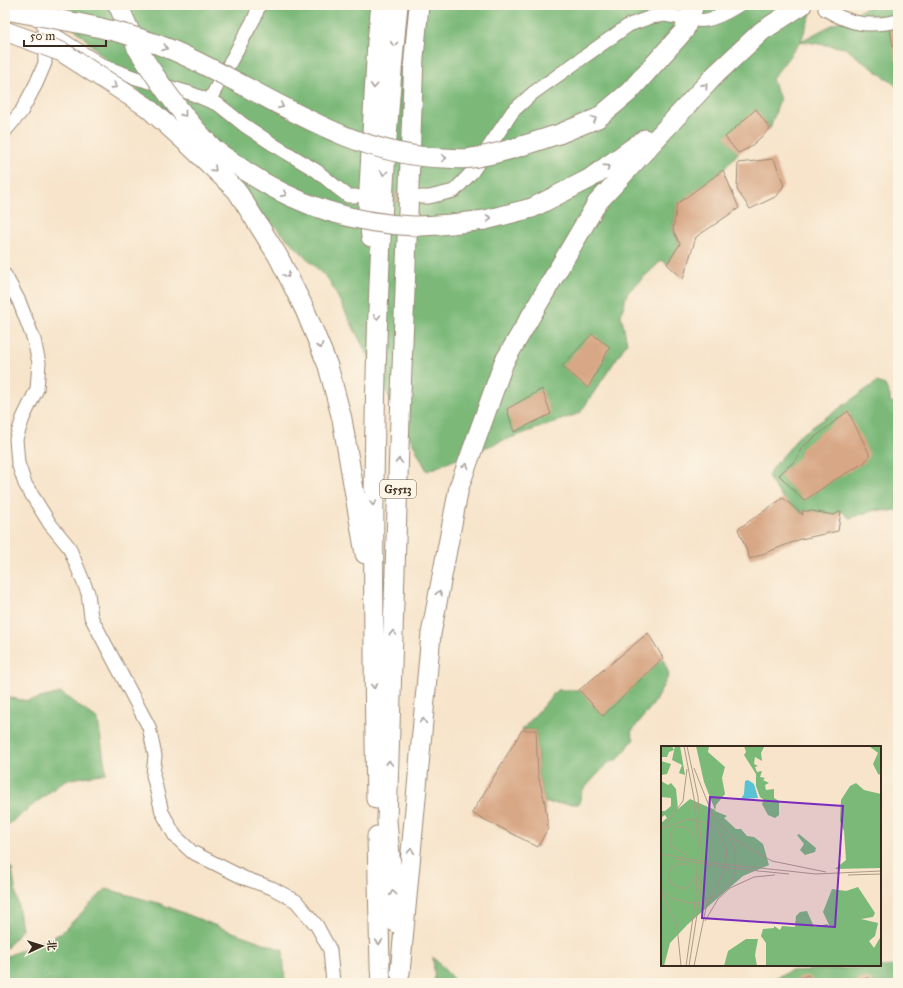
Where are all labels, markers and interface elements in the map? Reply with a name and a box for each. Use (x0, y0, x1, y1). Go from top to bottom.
scale bar (24, 22, 106, 48)
text: 50 m (30, 29, 55, 43)
one-way arrow (390, 41, 399, 47)
one-way arrow (162, 43, 169, 51)
one-way arrow (110, 81, 117, 89)
one-way arrow (370, 83, 379, 89)
one-way arrow (700, 83, 708, 91)
one-way arrow (277, 101, 285, 109)
one-way arrow (179, 109, 186, 116)
one-way arrow (590, 116, 598, 123)
one-way arrow (441, 154, 447, 162)
one-way arrow (209, 164, 217, 172)
one-way arrow (603, 164, 610, 171)
one-way arrow (379, 170, 388, 176)
one-way arrow (280, 189, 287, 197)
one-way arrow (486, 215, 492, 223)
one-way arrow (282, 271, 290, 278)
one-way arrow (373, 314, 381, 320)
one-way arrow (315, 342, 323, 350)
one-way arrow (394, 458, 403, 464)
one-way arrow (462, 462, 470, 469)
road number: G5513 (380, 480, 416, 498)
one-way arrow (369, 500, 377, 506)
one-way arrow (434, 589, 443, 596)
one-way arrow (389, 630, 397, 636)
one-way arrow (370, 683, 378, 689)
one-way arrow (419, 718, 428, 725)
inset map (661, 746, 881, 966)
one-way arrow (385, 760, 393, 766)
one-way arrow (407, 848, 416, 854)
one-way arrow (389, 890, 398, 896)
north arrow (22, 926, 62, 966)
text: 北 (45, 939, 58, 951)
one-way arrow (375, 939, 383, 945)

